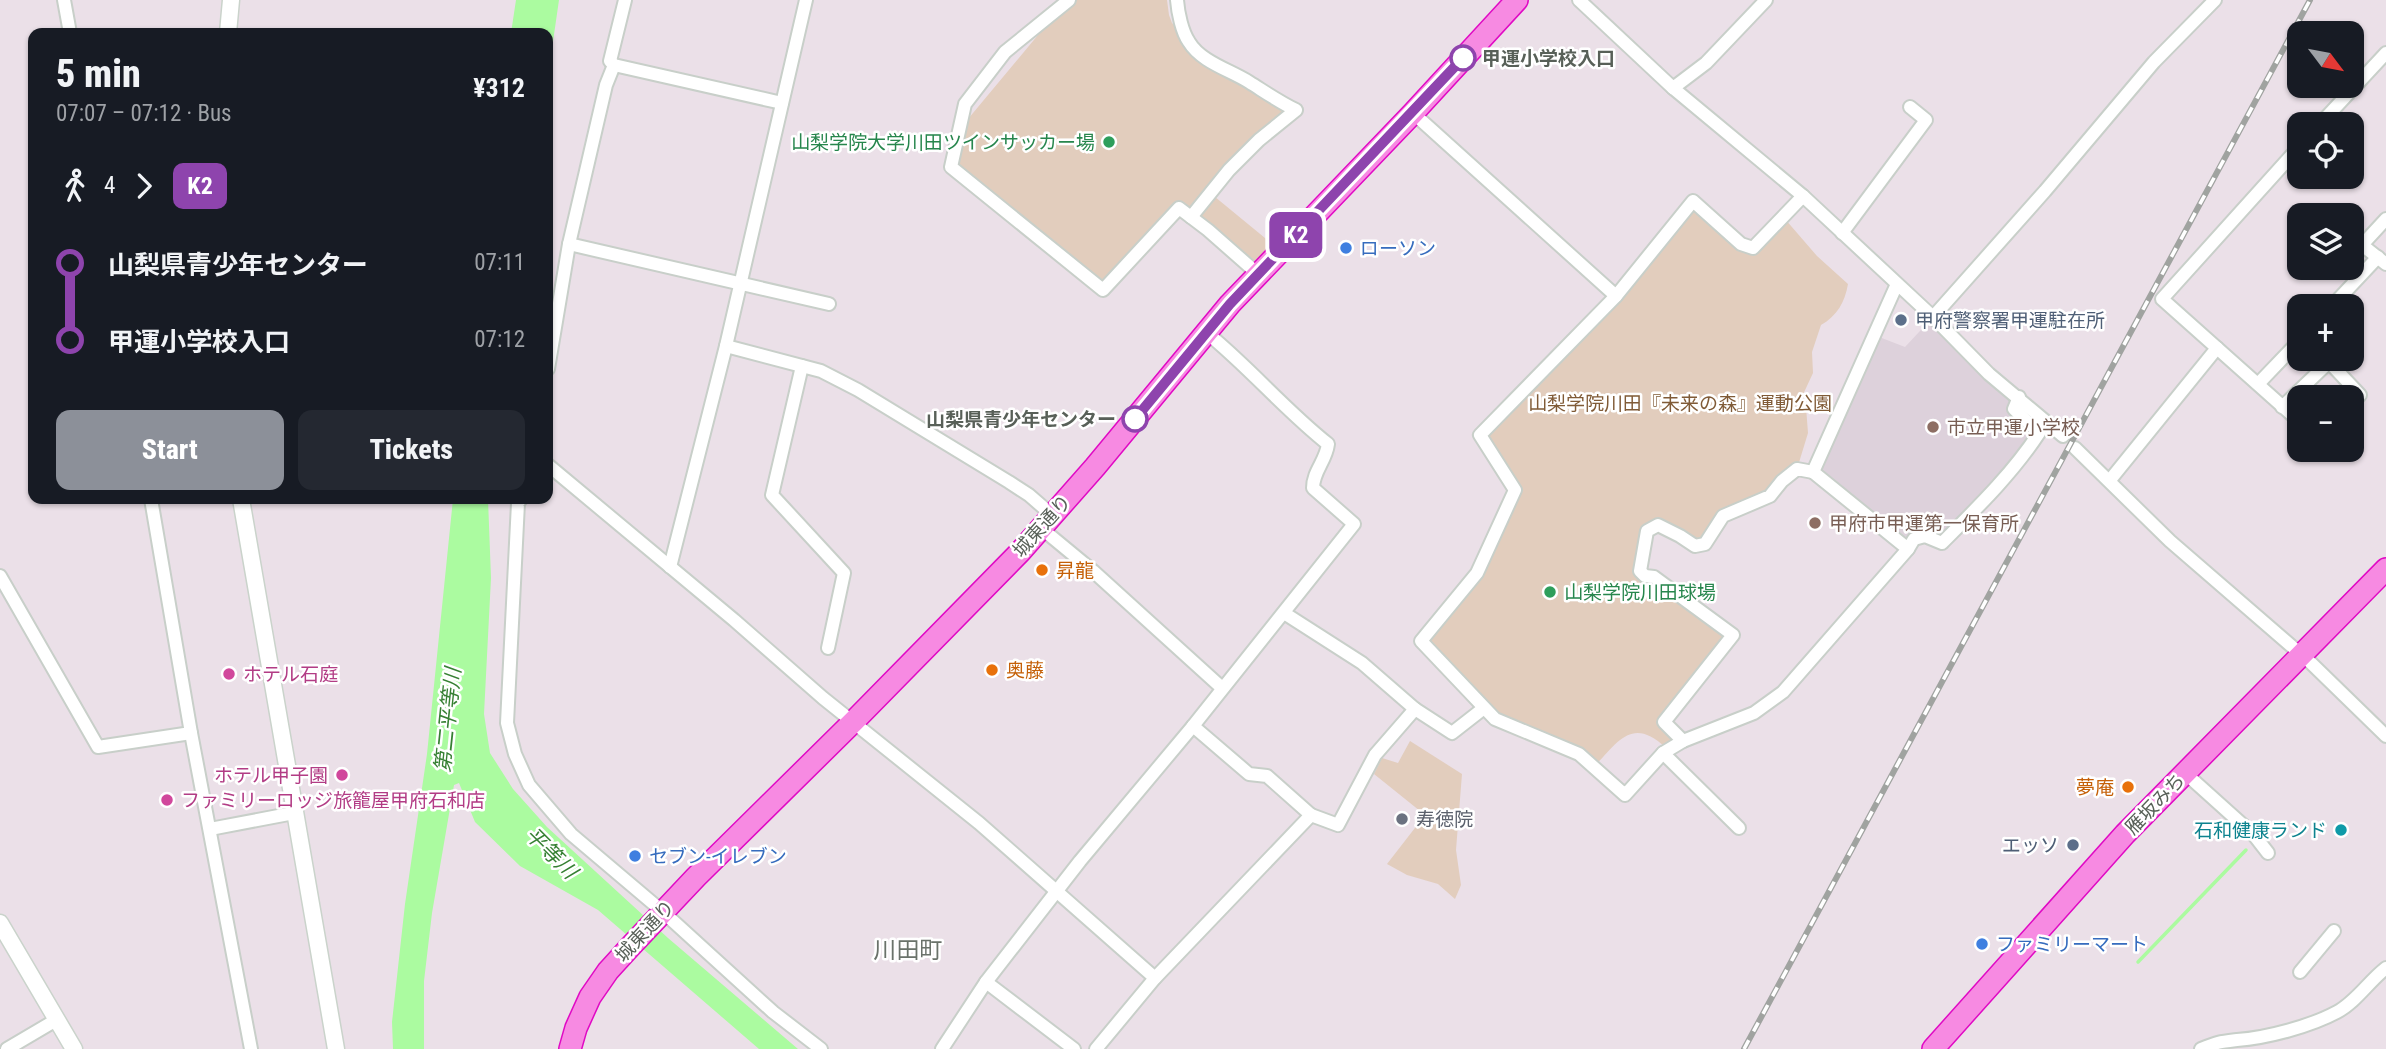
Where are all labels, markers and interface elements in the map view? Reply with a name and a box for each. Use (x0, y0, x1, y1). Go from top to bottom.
north arrow (2287, 21, 2364, 98)
map controls (2287, 21, 2364, 462)
marker: 甲運小学校入口 (1450, 45, 1476, 71)
place label: 甲運小学校入口 (1482, 47, 1615, 70)
text: 5 min (56, 52, 141, 96)
text: ¥312 (473, 73, 525, 103)
text: 07:07 – 07:12 · Bus (56, 100, 232, 127)
button: locate (2287, 112, 2364, 189)
place label: 山梨学院大学川田ツインサッカー場 (791, 131, 1095, 154)
marker: 山梨学院大学川田ツインサッカー場 (1101, 134, 1117, 150)
icon: walk (56, 167, 94, 205)
icon: forward (125, 167, 163, 205)
text: 4 (104, 172, 115, 199)
text: K2 (187, 172, 213, 200)
button: layers (2287, 203, 2364, 280)
line badge: K2 (1264, 212, 1328, 258)
text: K2 (1283, 221, 1309, 249)
place label: ローソン (1360, 237, 1436, 260)
marker: ローソン (1338, 240, 1354, 256)
text: 07:11 (474, 249, 525, 276)
text: 山梨県青少年センター (108, 250, 368, 280)
button: + (2287, 294, 2364, 371)
place label: 甲府警察署甲運駐在所 (1915, 309, 2105, 332)
marker: 甲府警察署甲運駐在所 (1893, 312, 1909, 328)
text: 07:12 (474, 326, 525, 353)
text: 甲運小学校入口 (108, 327, 290, 357)
button: − (2287, 385, 2364, 462)
park label: 山梨学院川田『未来の森』運動公園 (1528, 392, 1832, 415)
marker: 山梨県青少年センター (1122, 406, 1148, 432)
place label: 山梨県青少年センター (926, 408, 1116, 431)
button: Start (56, 410, 284, 490)
button: Tickets (298, 410, 525, 490)
place label: 市立甲運小学校 (1947, 416, 2080, 439)
marker: 市立甲運小学校 (1925, 419, 1941, 435)
street label: 城東通り (1008, 490, 1076, 562)
place label: 甲府市甲運第一保育所 (1829, 512, 2019, 535)
marker: 甲府市甲運第一保育所 (1807, 515, 1823, 531)
place label: 昇龍 (1056, 559, 1094, 582)
marker: 昇龍 (1034, 562, 1050, 578)
place label: 山梨学院川田球場 (1564, 581, 1716, 604)
marker: 山梨学院川田球場 (1542, 584, 1558, 600)
place label: 奥藤 (1006, 659, 1044, 682)
marker: 奥藤 (984, 662, 1000, 678)
place label: ホテル石庭 (243, 663, 338, 686)
water label: 第二平等川 (431, 665, 466, 773)
marker: ホテル石庭 (221, 666, 237, 682)
place label: ホテル甲子園 (214, 764, 328, 787)
marker: ホテル甲子園 (334, 767, 350, 783)
street label: 雁坂みち (2120, 769, 2190, 839)
place label: 夢庵 (2076, 776, 2114, 799)
marker: 夢庵 (2120, 779, 2136, 795)
place label: ファミリーロッジ旅籠屋甲府石和店 (181, 789, 485, 812)
marker: ファミリーロッジ旅籠屋甲府石和店 (159, 792, 175, 808)
place label: 寿徳院 (1416, 808, 1473, 831)
marker: 寿徳院 (1394, 811, 1410, 827)
place label: 石和健康ランド (2194, 819, 2327, 842)
water label: 平等川 (520, 822, 583, 885)
marker: 石和健康ランド (2333, 822, 2349, 838)
place label: エッソ (2002, 834, 2059, 857)
marker: エッソ (2065, 837, 2081, 853)
place label: セブン-イレブン (649, 845, 787, 868)
marker: セブン-イレブン (627, 848, 643, 864)
street label: 城東通り (611, 895, 679, 967)
place label: ファミリーマート (1996, 933, 2148, 956)
marker: ファミリーマート (1974, 936, 1990, 952)
district label: 川田町 (874, 937, 943, 964)

